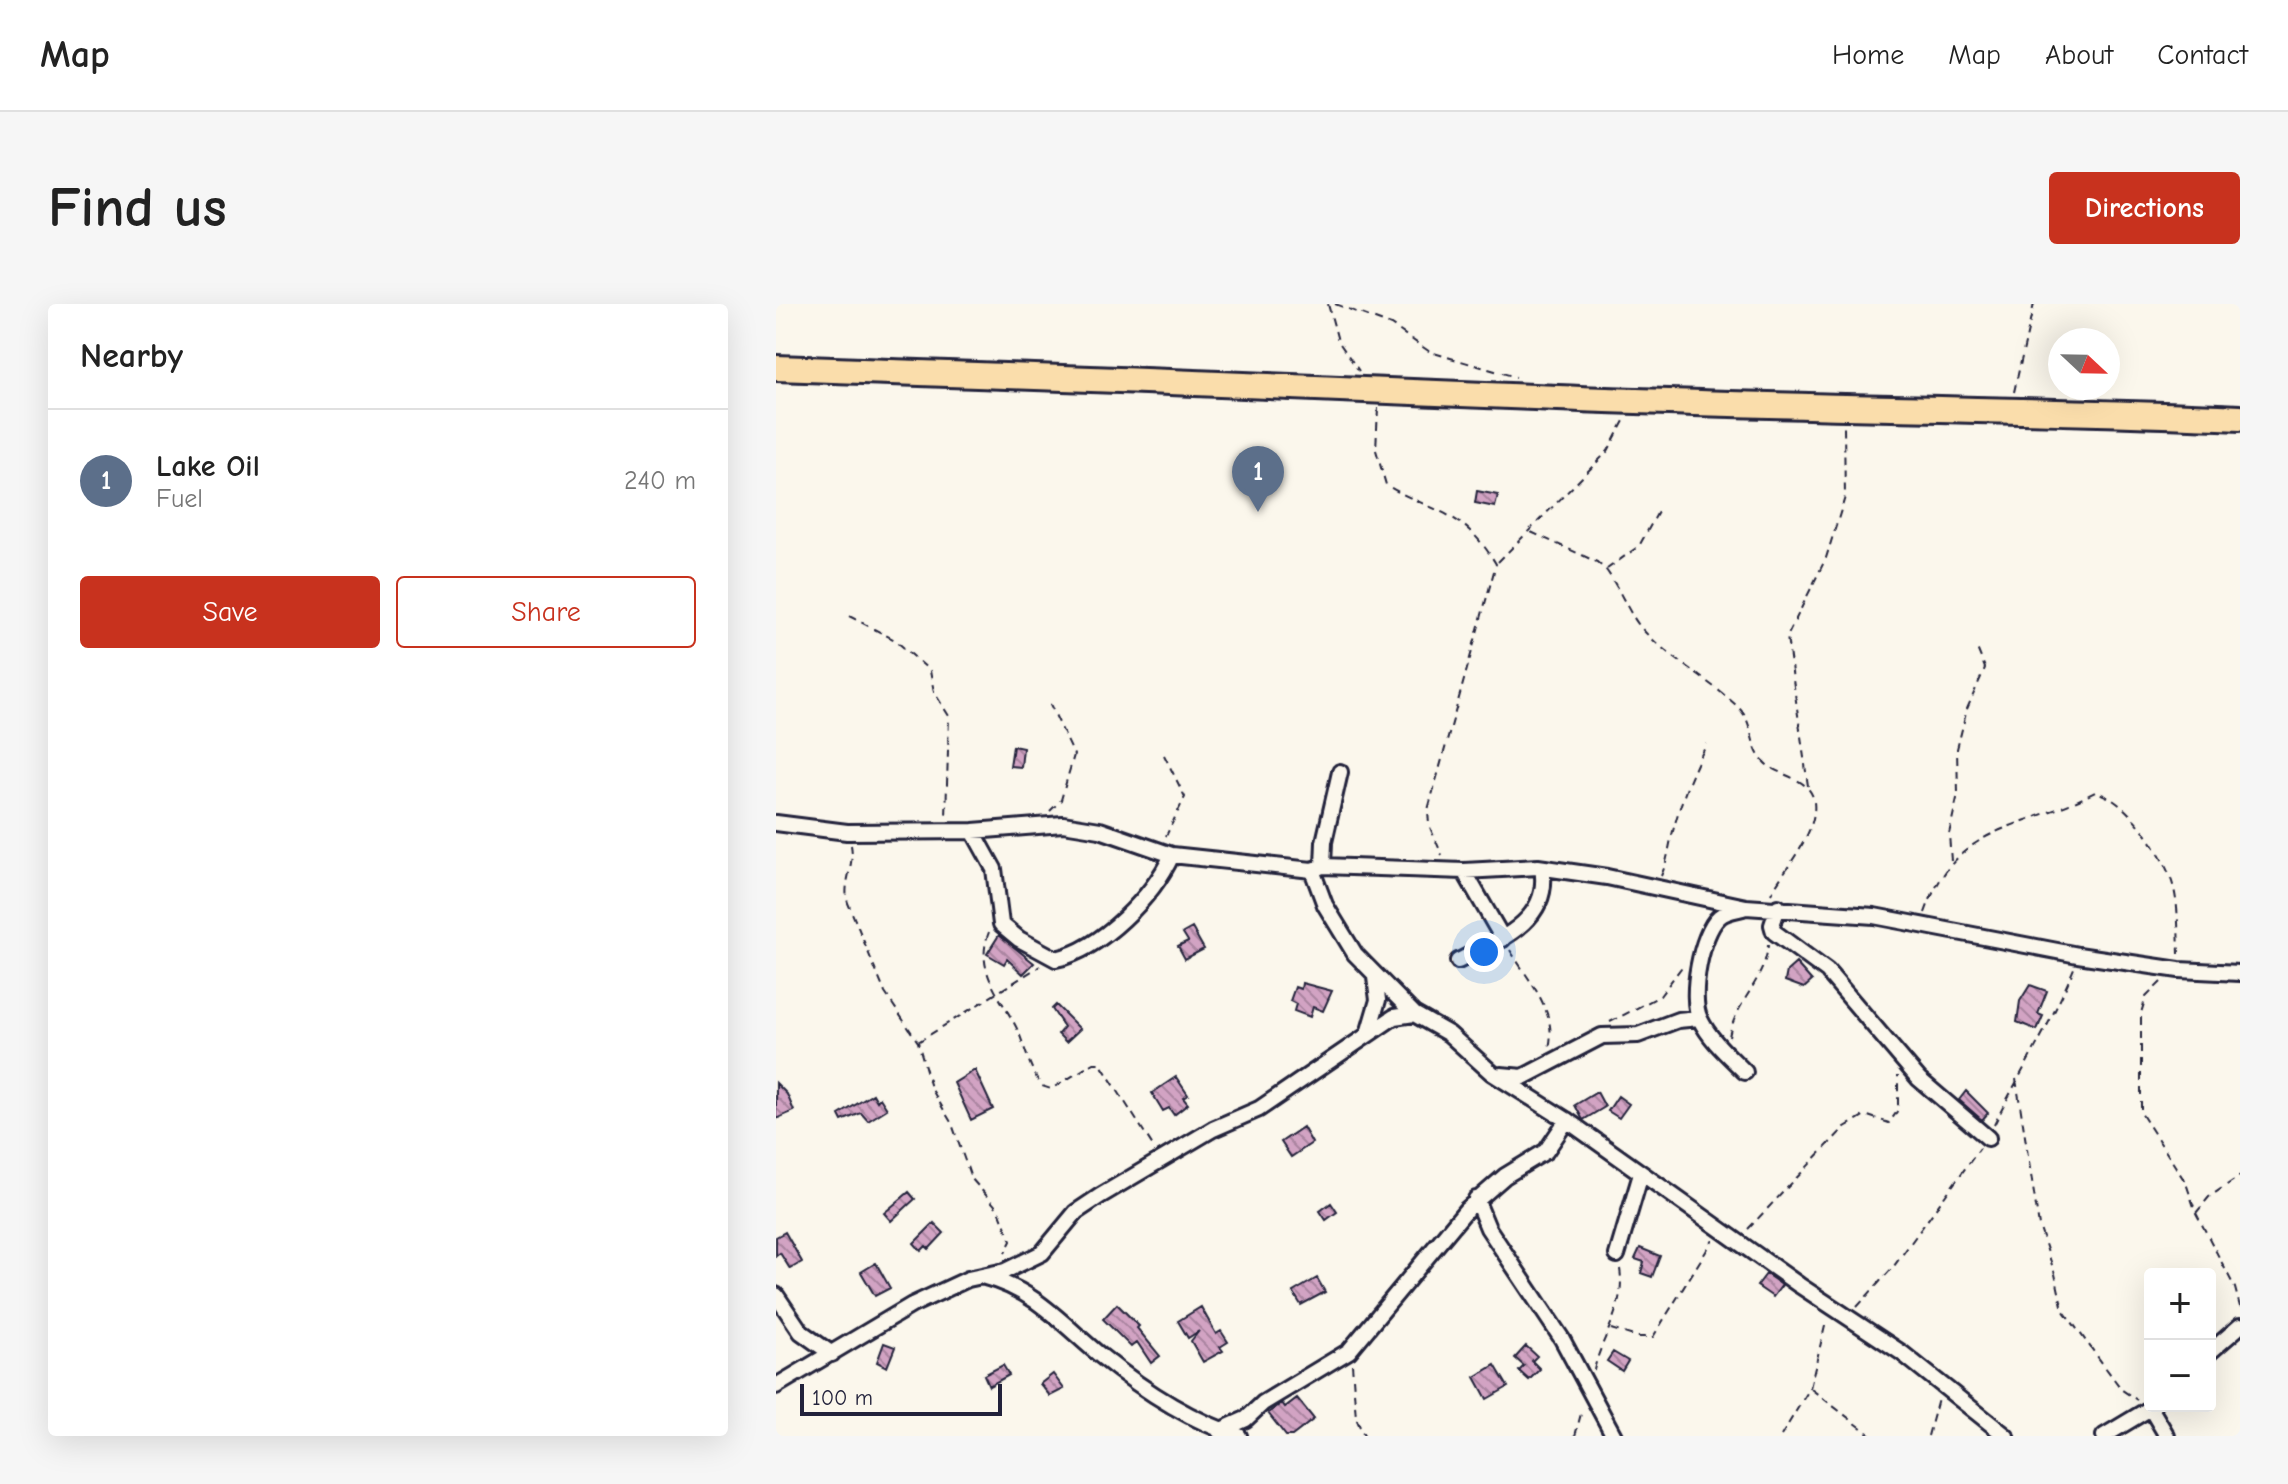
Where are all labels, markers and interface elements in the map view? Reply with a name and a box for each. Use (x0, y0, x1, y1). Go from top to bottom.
text: Map (40, 33, 110, 77)
text: Home (1832, 39, 1904, 71)
text: Map (1948, 39, 2001, 71)
text: About (2045, 39, 2113, 71)
text: Contact (2157, 39, 2248, 71)
button: Directions (2049, 172, 2240, 244)
text: Find us (48, 176, 227, 240)
north arrow (2048, 328, 2120, 400)
text: Nearby (80, 336, 183, 376)
pin: 1 (1232, 446, 1284, 512)
text: Lake Oil (156, 449, 260, 484)
text: 1 (101, 466, 111, 496)
text: 240 m (624, 466, 696, 496)
text: Fuel (156, 484, 203, 514)
button: Save (80, 576, 380, 648)
button: Share (396, 576, 696, 648)
your location (1464, 932, 1504, 972)
map controls (2144, 1268, 2216, 1412)
button: + (2144, 1268, 2216, 1340)
button: − (2144, 1340, 2216, 1412)
scale bar (800, 1380, 1002, 1416)
text: 100 m (812, 1385, 873, 1411)

